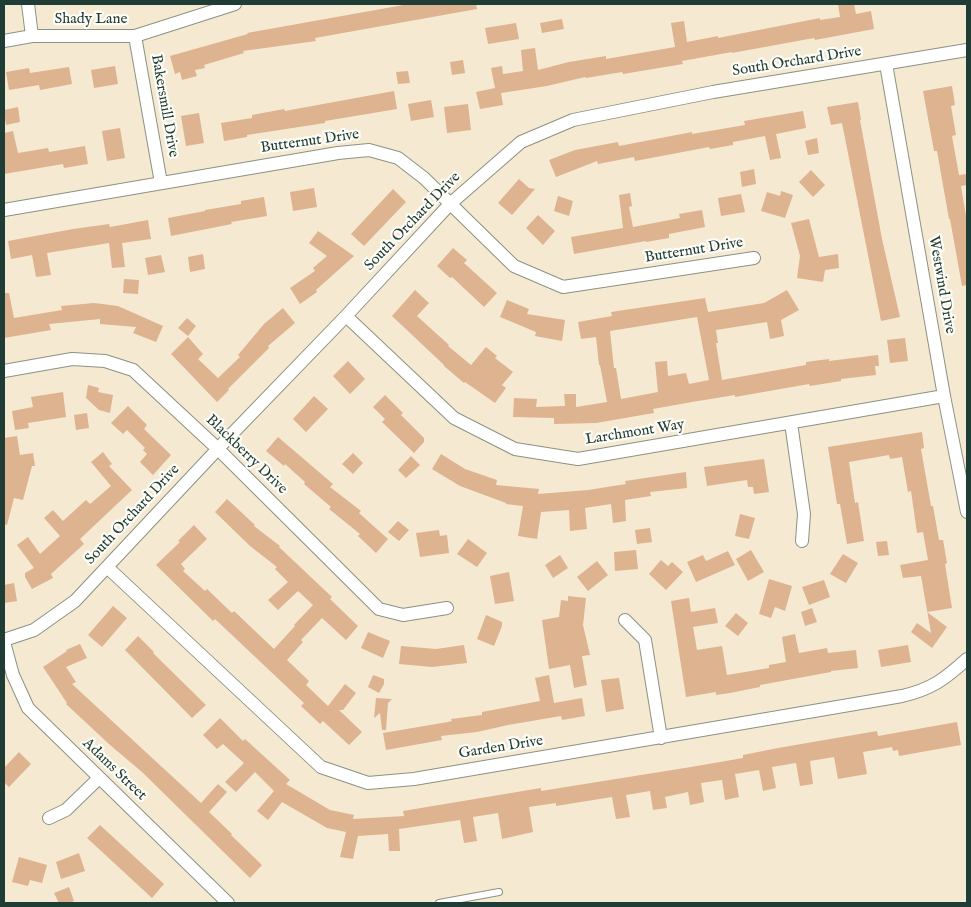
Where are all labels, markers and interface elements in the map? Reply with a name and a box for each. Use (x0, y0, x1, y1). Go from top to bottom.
street label: Shady Lane (55, 11, 127, 29)
street label: South Orchard Drive (731, 43, 863, 81)
street label: Bakersmill Drive (146, 53, 182, 159)
street label: Butternut Drive (260, 126, 360, 158)
street label: South Orchard Drive (361, 169, 465, 275)
street label: Butternut Drive (643, 234, 745, 268)
street label: Westwind Drive (924, 235, 958, 335)
street label: Blackberry Drive (201, 412, 291, 498)
street label: Larchmont Way (584, 416, 686, 450)
street label: South Orchard Drive (82, 461, 184, 569)
street label: Garden Drive (458, 732, 544, 764)
street label: Adams Street (78, 735, 150, 805)

